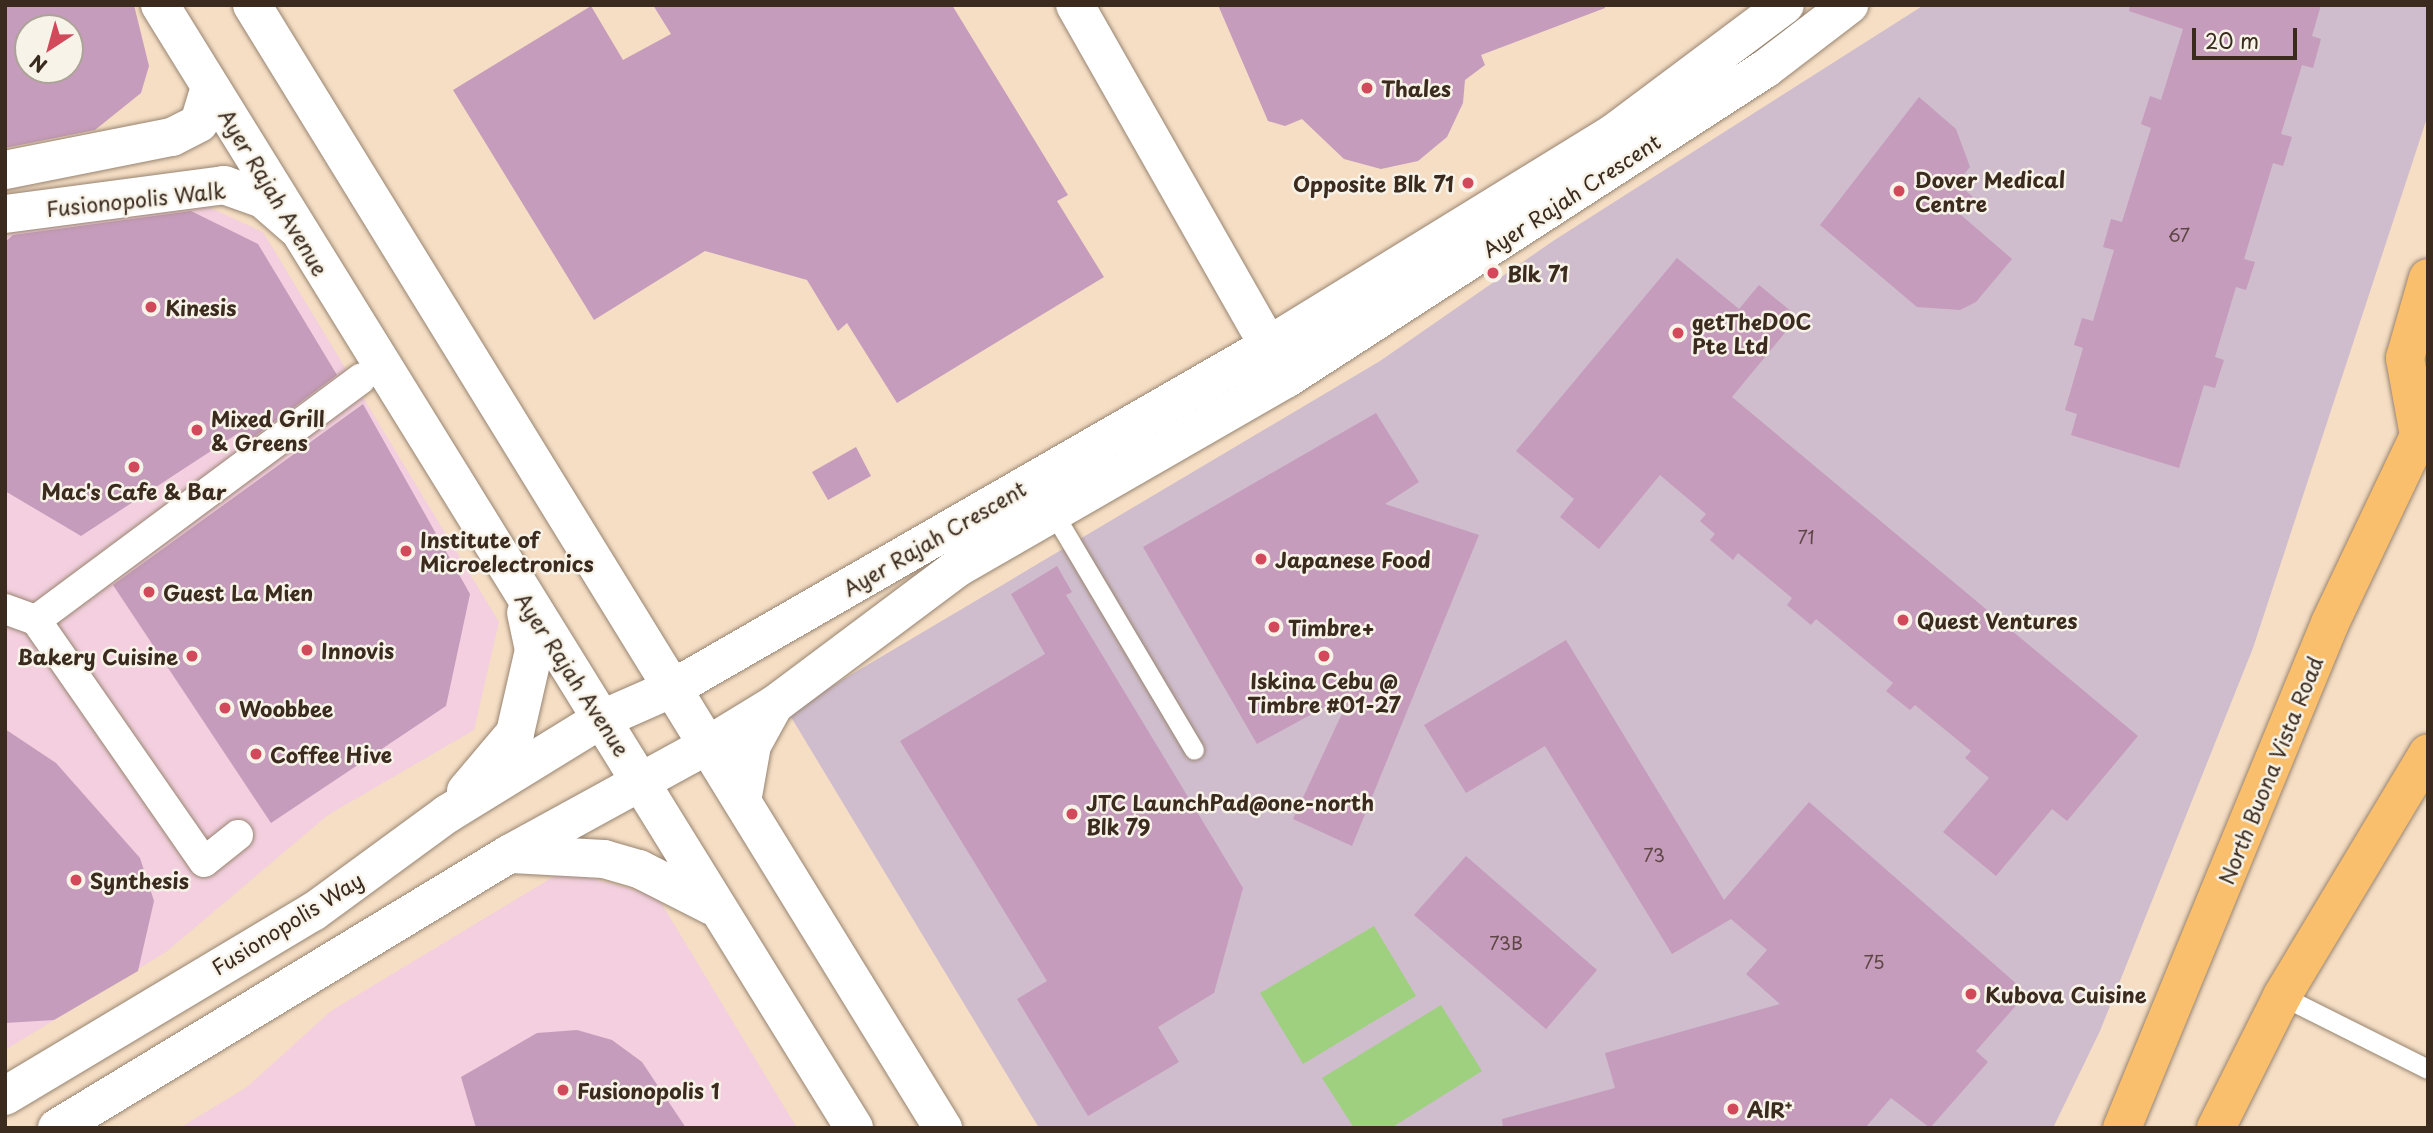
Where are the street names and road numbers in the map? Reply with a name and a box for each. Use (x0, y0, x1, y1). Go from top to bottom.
street label: Ayer Rajah Avenue (214, 104, 334, 280)
street label: Ayer Rajah Crescent (1477, 128, 1665, 262)
street label: Fusionopolis Walk (44, 177, 228, 221)
street label: Ayer Rajah Crescent (838, 475, 1030, 601)
street label: Ayer Rajah Avenue (510, 587, 636, 761)
street label: North Buona Vista Road (2213, 652, 2327, 888)
street label: Fusionopolis Way (206, 866, 368, 980)

